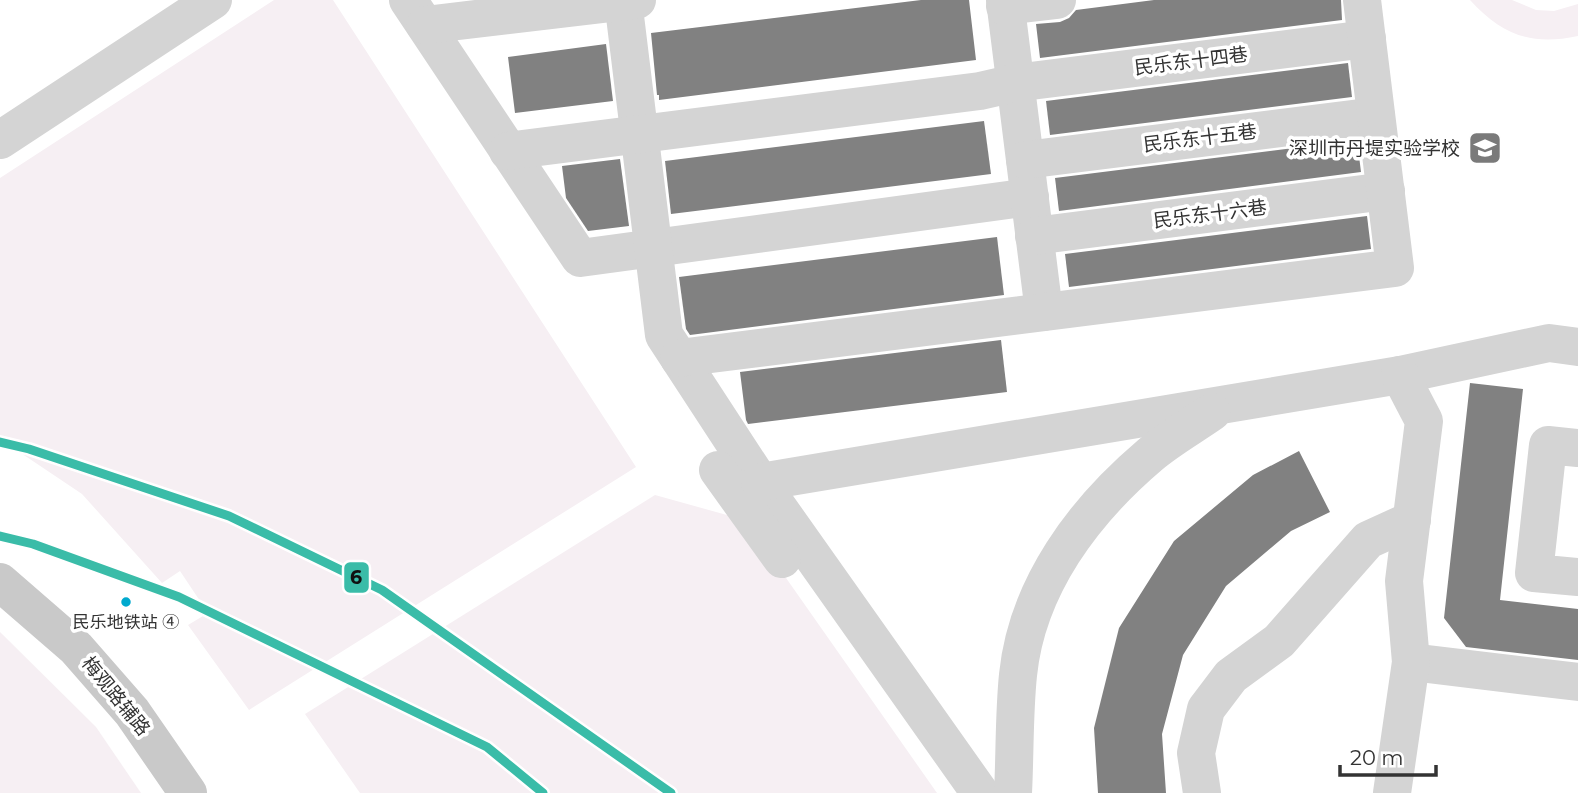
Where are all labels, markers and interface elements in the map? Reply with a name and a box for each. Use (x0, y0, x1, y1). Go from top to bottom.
street label: 民乐东十四巷 (1133, 43, 1249, 79)
street label: 民乐东十五巷 (1142, 120, 1258, 156)
school or university icon: 深圳市丹堤实验学校 (1466, 129, 1504, 167)
place label: 深圳市丹堤实验学校 (1289, 137, 1460, 160)
street label: 民乐东十六巷 (1152, 196, 1268, 232)
line badge: 6 (343, 561, 370, 594)
text: 6 (350, 566, 362, 589)
marker: 民乐地铁站 ④ (119, 595, 133, 609)
place label: 民乐地铁站 ④ (73, 612, 179, 632)
street label: 梅观路辅路 (77, 652, 155, 740)
scale bar (1340, 734, 1436, 778)
text: 20 m (1350, 745, 1404, 770)

